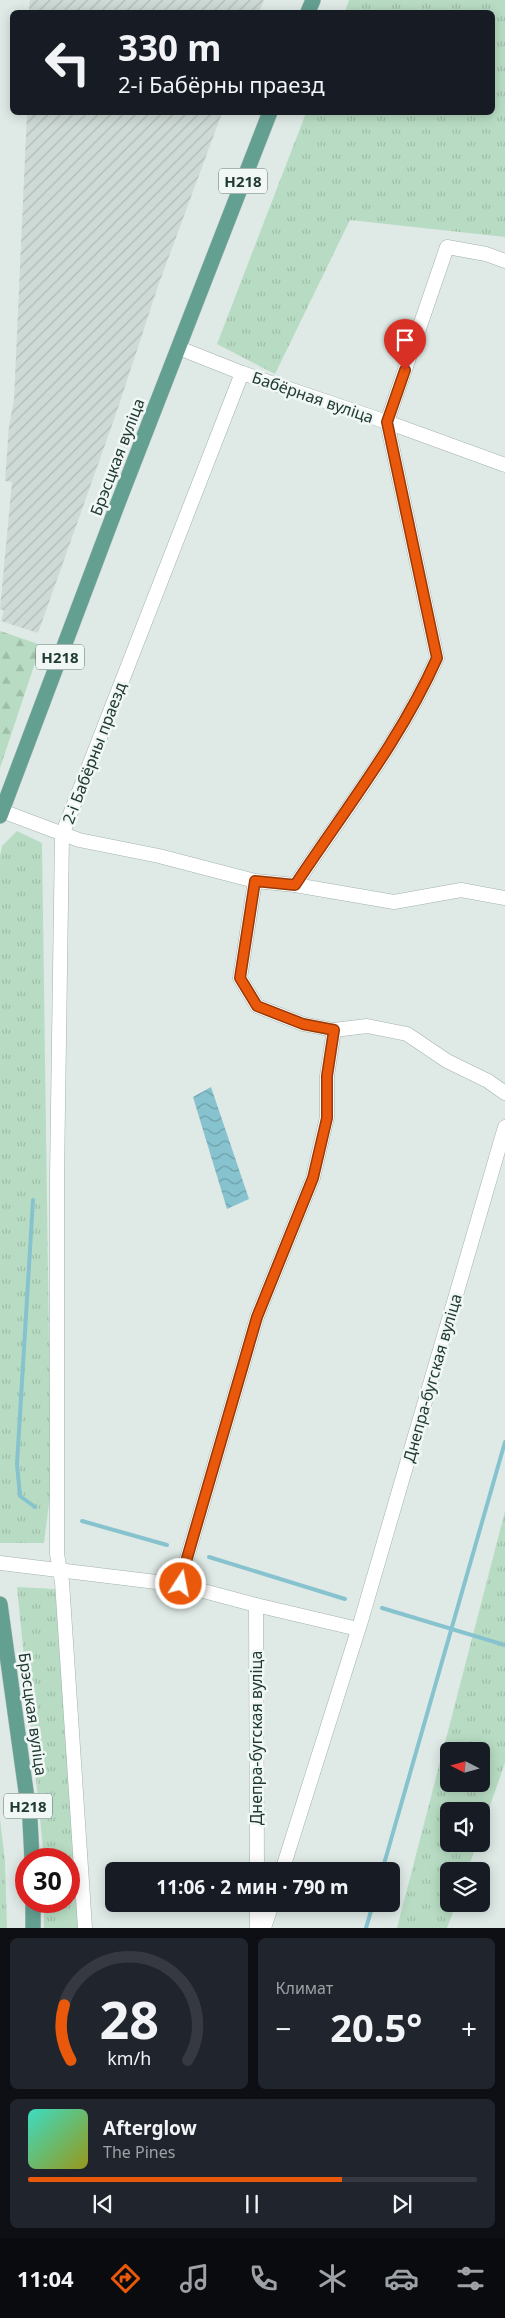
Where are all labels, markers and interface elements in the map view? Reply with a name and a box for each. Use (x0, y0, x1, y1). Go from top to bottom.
text: 330 m (118, 24, 221, 71)
icon: left (35, 30, 100, 95)
text: 2-і Бабёрны праезд (118, 69, 325, 99)
road number: Н218 (219, 168, 267, 194)
pin (384, 319, 426, 370)
icon: arrive (391, 326, 419, 354)
street label: Бабёрная вуліца (249, 366, 377, 428)
street label: Брэсцкая вуліца (85, 395, 149, 519)
road number: Н218 (36, 644, 84, 670)
street label: 2-і Бабёрны праезд (57, 679, 131, 827)
street label: Днепра-бугская вуліца (397, 1291, 467, 1465)
position arrow (154, 1557, 206, 1609)
street label: Брэсцкая вуліца (13, 1651, 53, 1777)
street label: Днепра-бугская вуліца (245, 1651, 267, 1825)
north arrow (440, 1742, 490, 1792)
map controls (440, 1742, 490, 1912)
road number: Н218 (4, 1794, 52, 1818)
button: sound (440, 1802, 490, 1852)
speed limit sign: 30 (15, 1848, 80, 1913)
button: layers (440, 1862, 490, 1912)
text: 11:06 · 2 мин · 790 m (156, 1874, 349, 1900)
text: Климат (276, 1977, 333, 1999)
text: 28 (99, 1983, 159, 2054)
text: 20.5° (330, 2001, 422, 2053)
text: − (276, 2009, 292, 2047)
text: + (461, 2009, 477, 2047)
text: km/h (107, 2046, 151, 2070)
text: Afterglow (103, 2115, 197, 2141)
text: The Pines (103, 2141, 175, 2163)
icon: previous (89, 2190, 117, 2218)
icon: pause (238, 2190, 266, 2218)
icon: next (388, 2190, 416, 2218)
icon: directions (108, 2261, 143, 2296)
icon: music (177, 2261, 212, 2296)
icon: phone (246, 2261, 281, 2296)
icon: climate (315, 2261, 350, 2296)
icon: car (384, 2261, 419, 2296)
icon: filters (453, 2261, 488, 2296)
text: 11:04 (17, 2263, 74, 2293)

